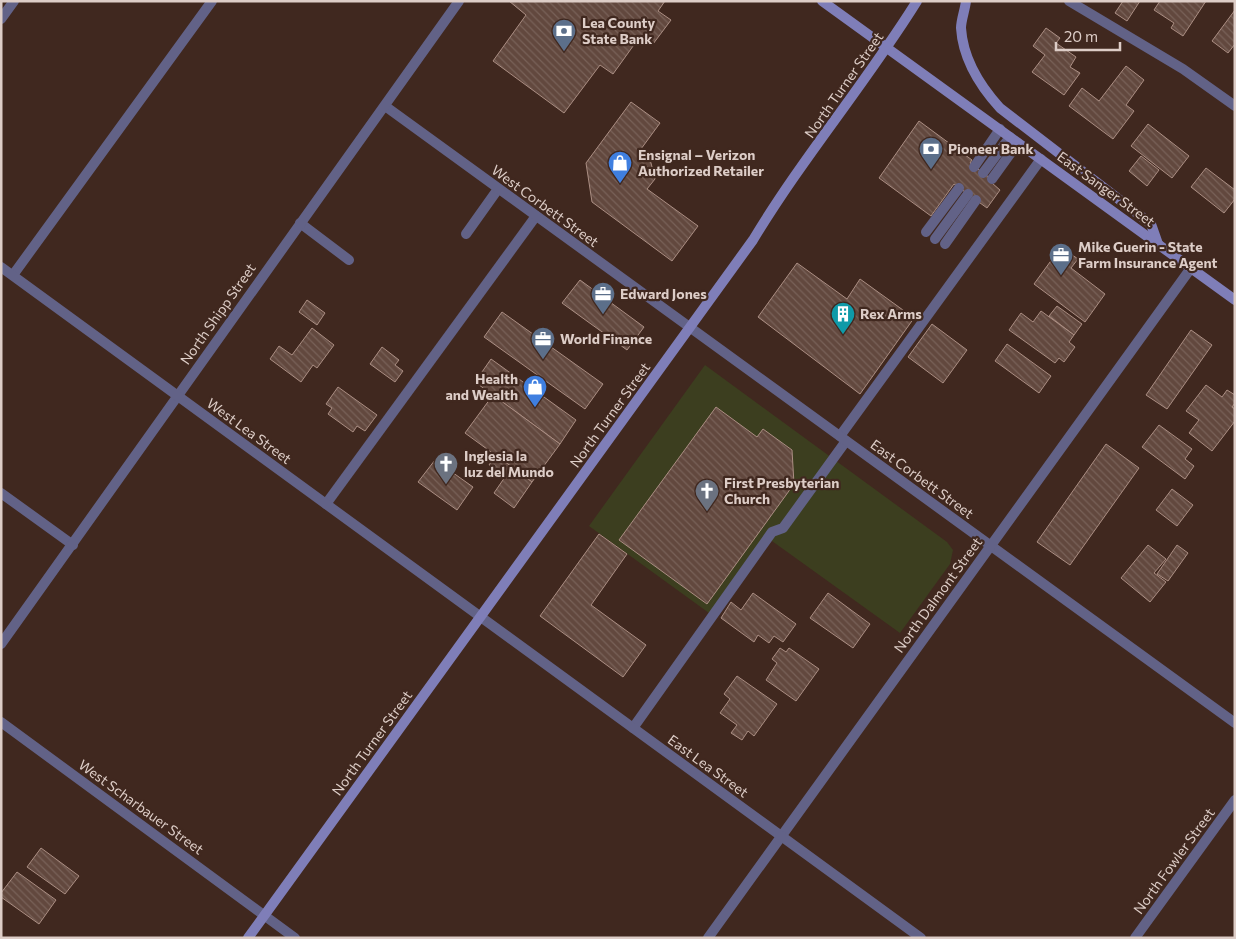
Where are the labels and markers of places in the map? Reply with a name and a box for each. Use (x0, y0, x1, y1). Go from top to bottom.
place label: Lea County State Bank (582, 14, 655, 47)
bank icon: Lea County State Bank (551, 18, 577, 52)
bank icon: Pioneer Bank (918, 136, 944, 170)
place label: Pioneer Bank (948, 140, 1033, 157)
place label: Ensignal – Verizon Authorized Retailer (638, 146, 764, 179)
shop icon: Ensignal – Verizon Authorized Retailer (607, 150, 633, 184)
place label: Mike Guerin - State Farm Insurance Agent (1078, 238, 1218, 271)
office icon: Mike Guerin - State Farm Insurance Agent (1048, 242, 1074, 276)
office icon: Edward Jones (590, 281, 616, 315)
place label: Edward Jones (620, 285, 707, 302)
building icon: Rex Arms (830, 301, 856, 335)
place label: Rex Arms (860, 305, 922, 322)
office icon: World Finance (530, 326, 556, 360)
place label: World Finance (560, 330, 652, 347)
place label: Health and Wealth (445, 370, 518, 403)
shop icon: Health and Wealth (522, 374, 548, 408)
place label: Inglesia la luz del Mundo (464, 447, 554, 480)
church icon: Inglesia la luz del Mundo (433, 451, 459, 485)
place label: First Presbyterian Church (724, 474, 839, 507)
church icon: First Presbyterian Church (694, 478, 720, 512)

